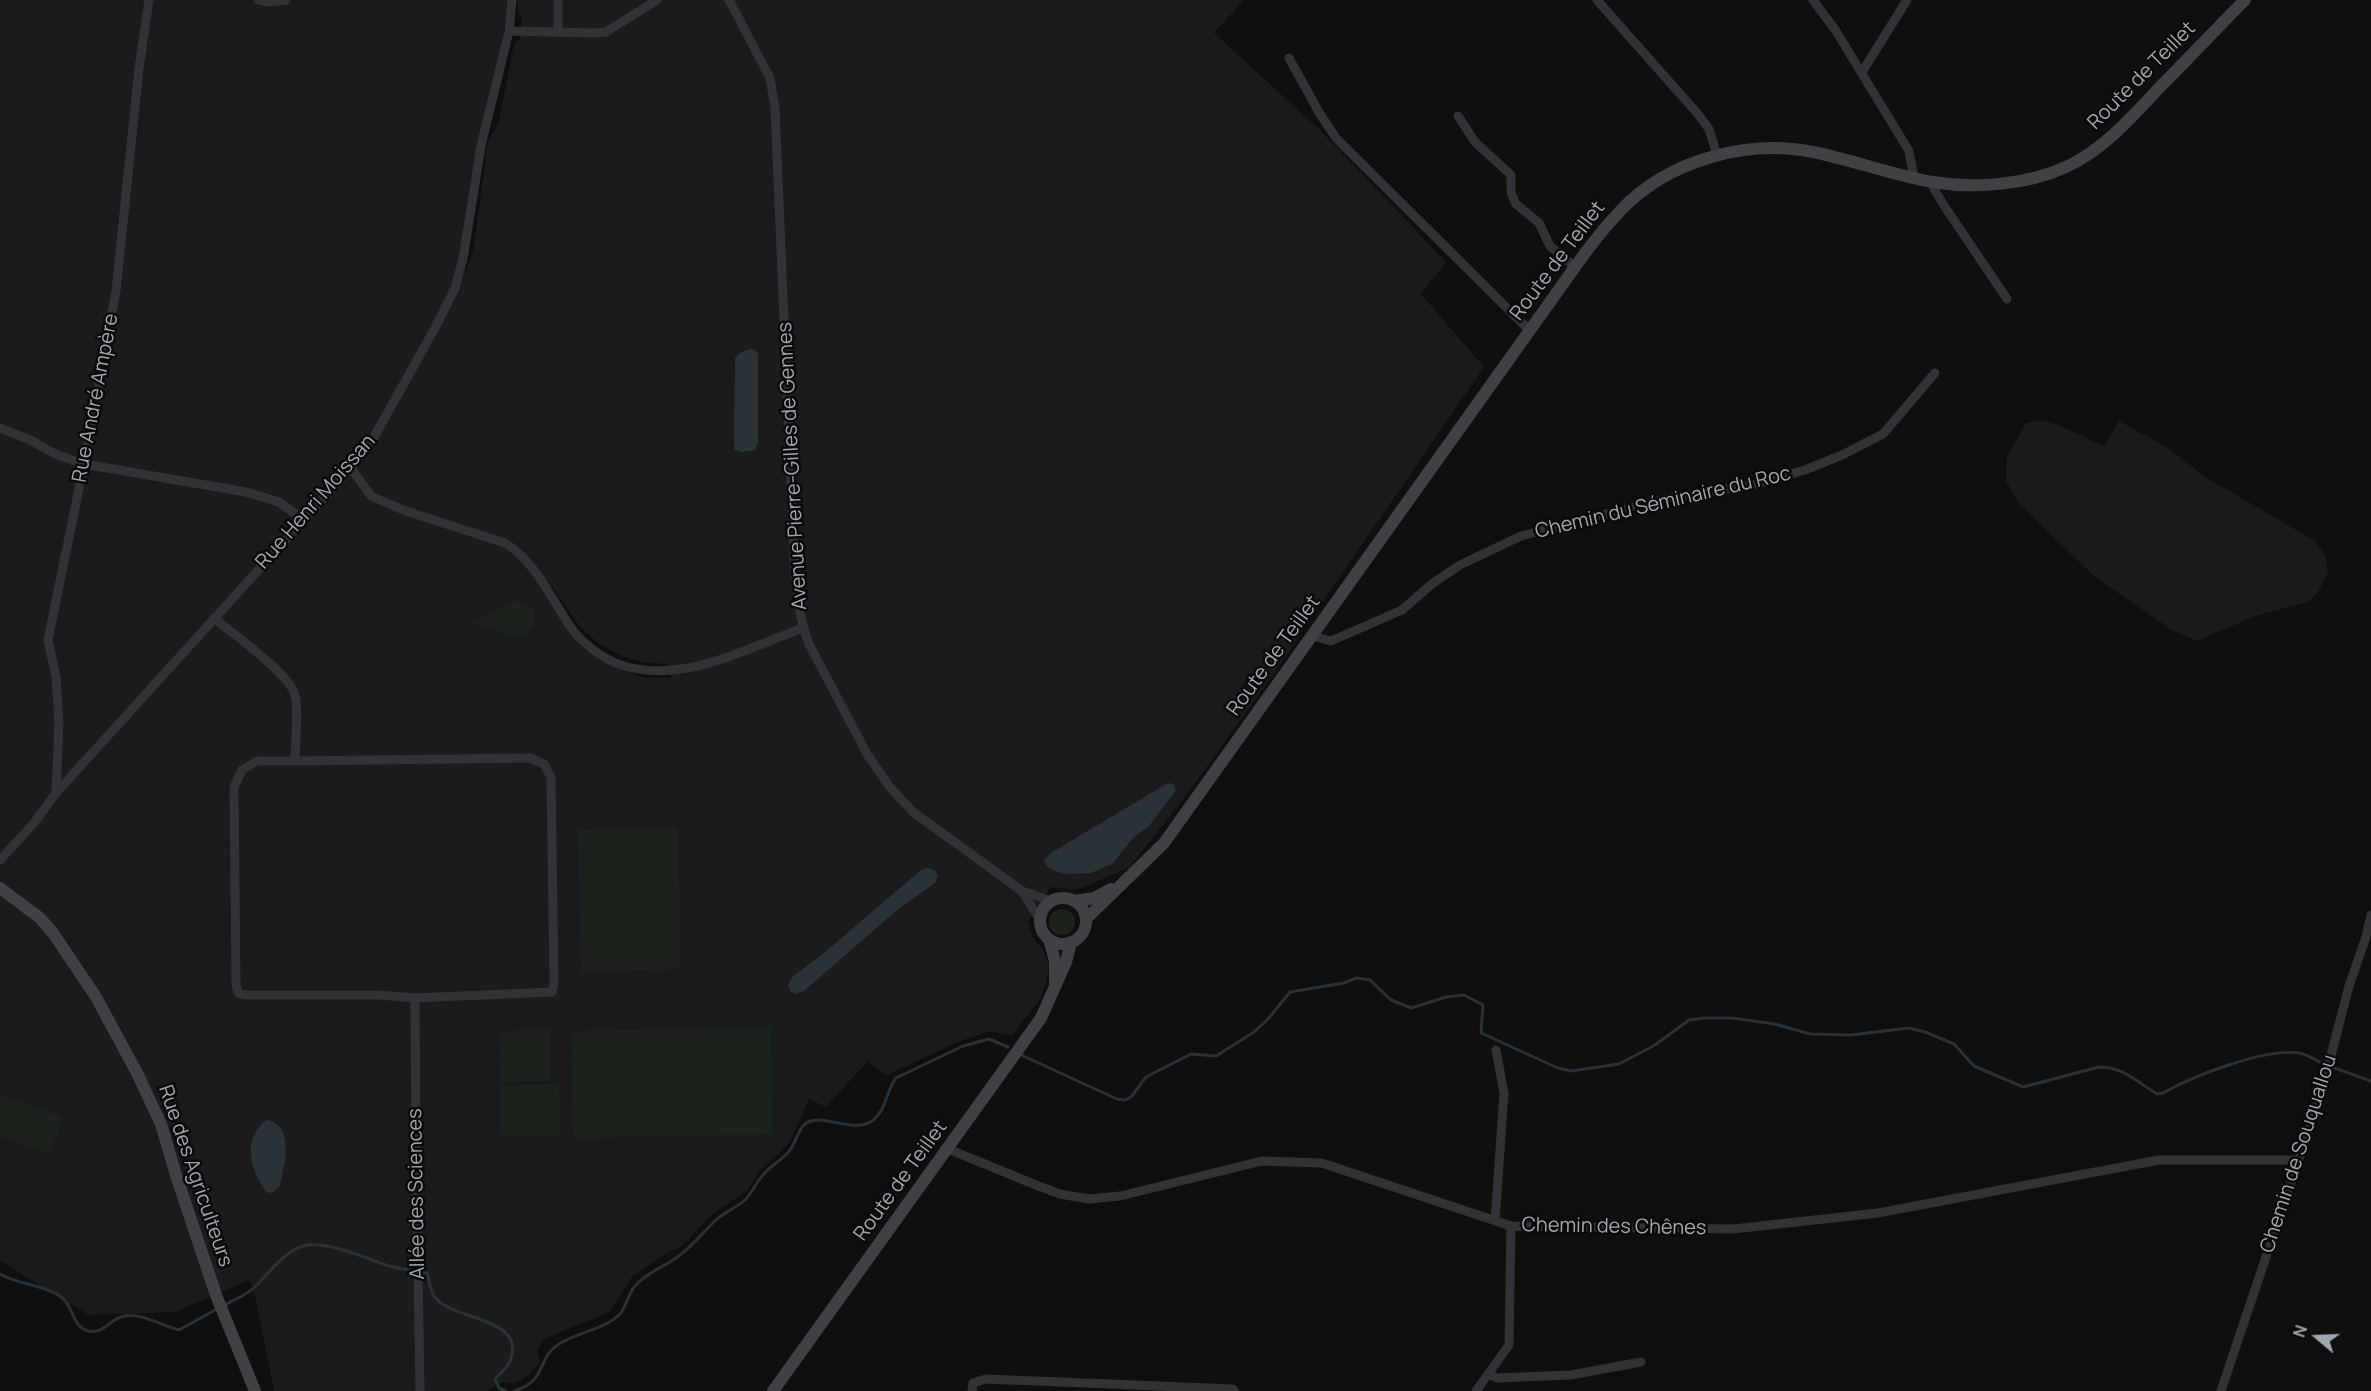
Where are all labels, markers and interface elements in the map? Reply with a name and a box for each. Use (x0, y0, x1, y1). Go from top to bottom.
street label: Route de Teillet (2083, 17, 2201, 135)
street label: Route de Teillet (1505, 197, 1611, 325)
street label: Rue André Ampère (68, 312, 124, 484)
street label: Avenue Pierre-Gilles de Gennes (773, 321, 813, 611)
street label: Rue Henri Moissan (251, 430, 381, 574)
street label: Chemin du Séminaire du Roc (1533, 462, 1793, 544)
street label: Route de Teillet (1222, 591, 1326, 721)
street label: Chemin de Souquallou (2256, 1052, 2342, 1256)
street label: Rue des Agriculteurs (153, 1082, 237, 1270)
street label: Allée des Sciences (404, 1108, 430, 1280)
street label: Route de Teillet (849, 1116, 953, 1246)
street label: Chemin des Chênes (1521, 1213, 1707, 1241)
north arrow (2287, 1307, 2347, 1367)
text: N (2288, 1322, 2312, 1340)

